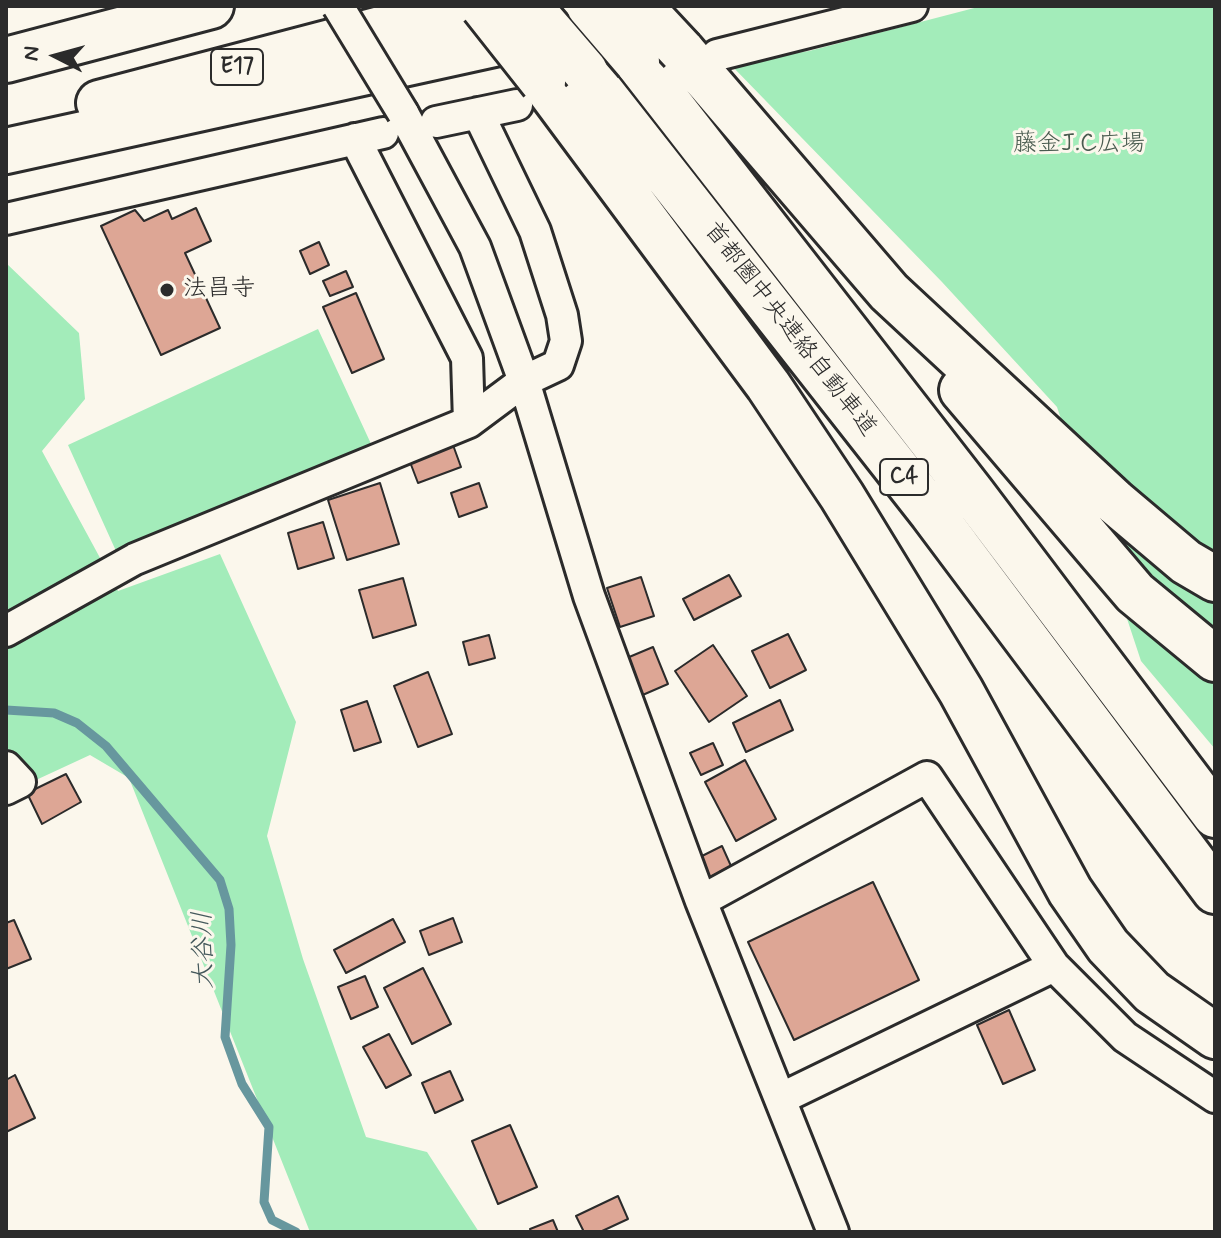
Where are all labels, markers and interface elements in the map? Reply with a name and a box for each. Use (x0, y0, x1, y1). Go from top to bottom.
north arrow (16, 16, 96, 96)
text: N (17, 45, 47, 62)
road number: E17 (211, 49, 263, 85)
park label: 藤金J.C広場 (1013, 131, 1145, 159)
street label: 首都圏中央連絡自動車道 (696, 217, 882, 443)
place label: 法昌寺 (183, 276, 255, 304)
marker: 法昌寺 (158, 281, 176, 299)
road number: C4 (880, 459, 928, 495)
water label: 大谷川 (189, 911, 221, 989)

